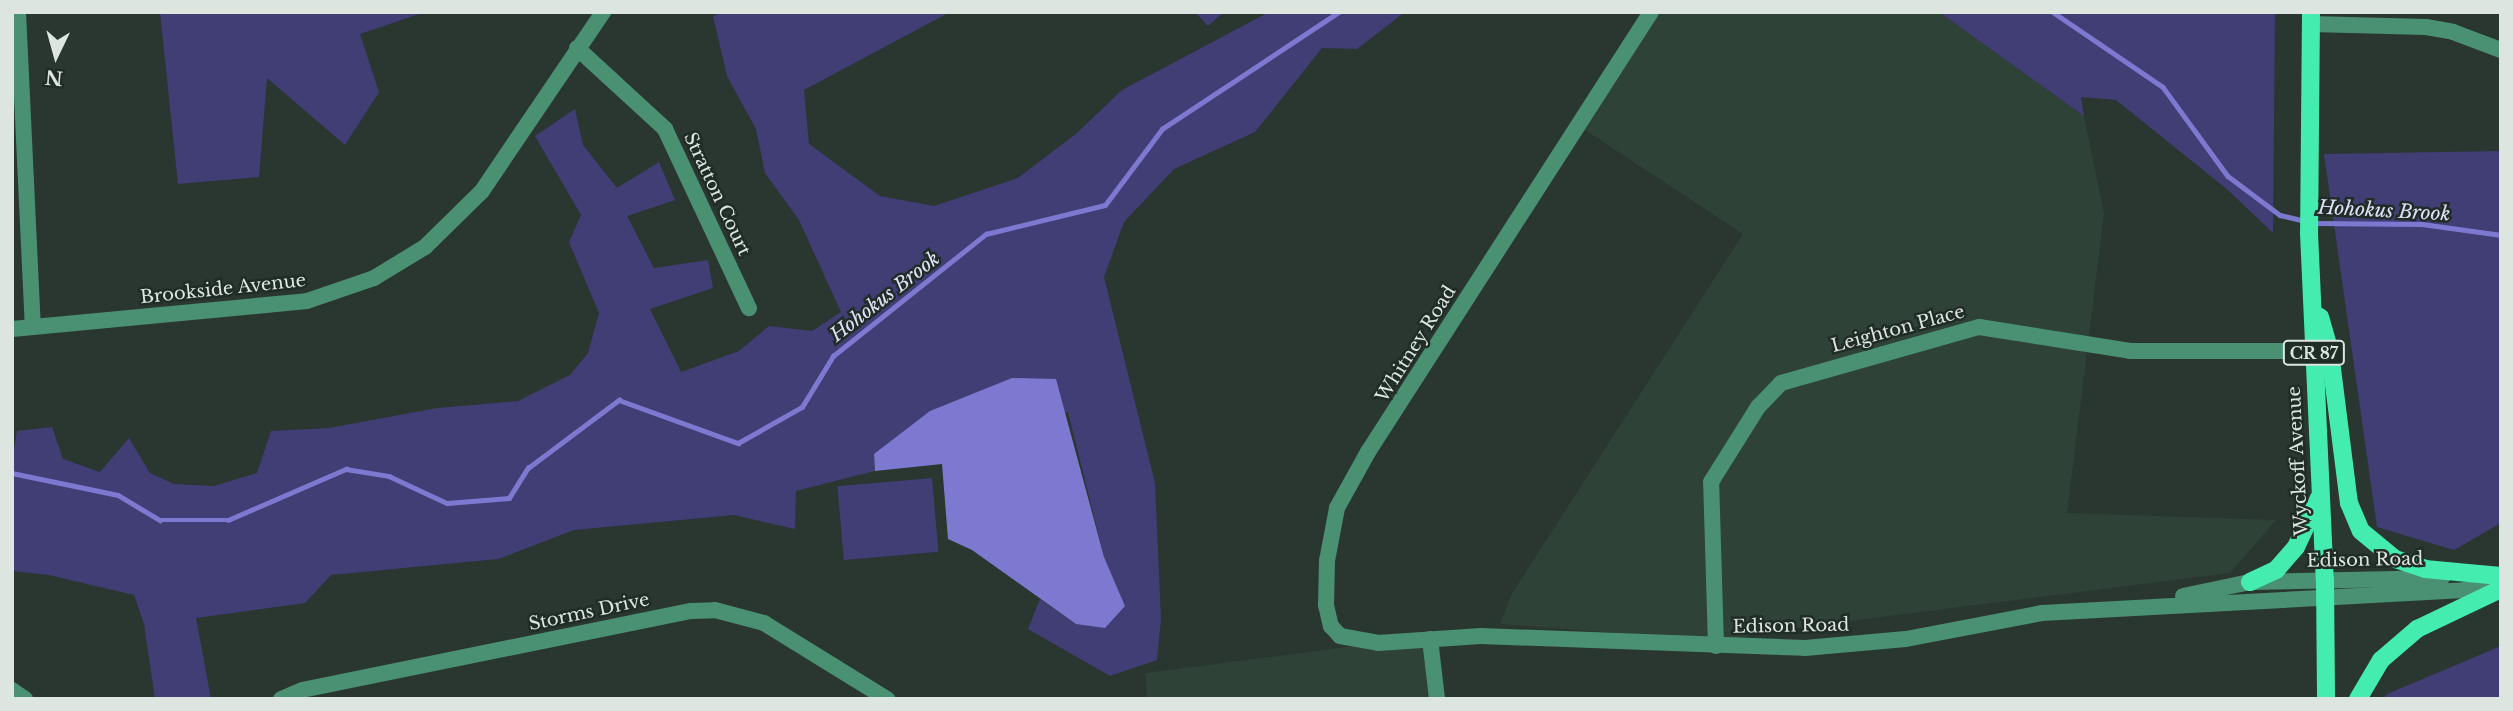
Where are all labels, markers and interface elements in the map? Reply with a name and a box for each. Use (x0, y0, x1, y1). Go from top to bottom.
north arrow (21, 21, 91, 91)
text: N (44, 65, 64, 90)
street label: Stratton Court (679, 129, 755, 259)
water label: Hohokus Brook (2317, 196, 2451, 226)
water label: Hohokus Brook (826, 247, 944, 347)
street label: Brookside Avenue (139, 270, 307, 308)
street label: Whitney Road (1371, 282, 1461, 406)
street label: Leighton Place (1829, 301, 1967, 357)
road number: CR 87 (2282, 340, 2346, 366)
street label: Wyckoff Avenue (2283, 385, 2313, 537)
street label: Edison Road (2306, 548, 2424, 572)
street label: Storms Drive (527, 589, 651, 635)
street label: Edison Road (1732, 614, 1850, 638)

